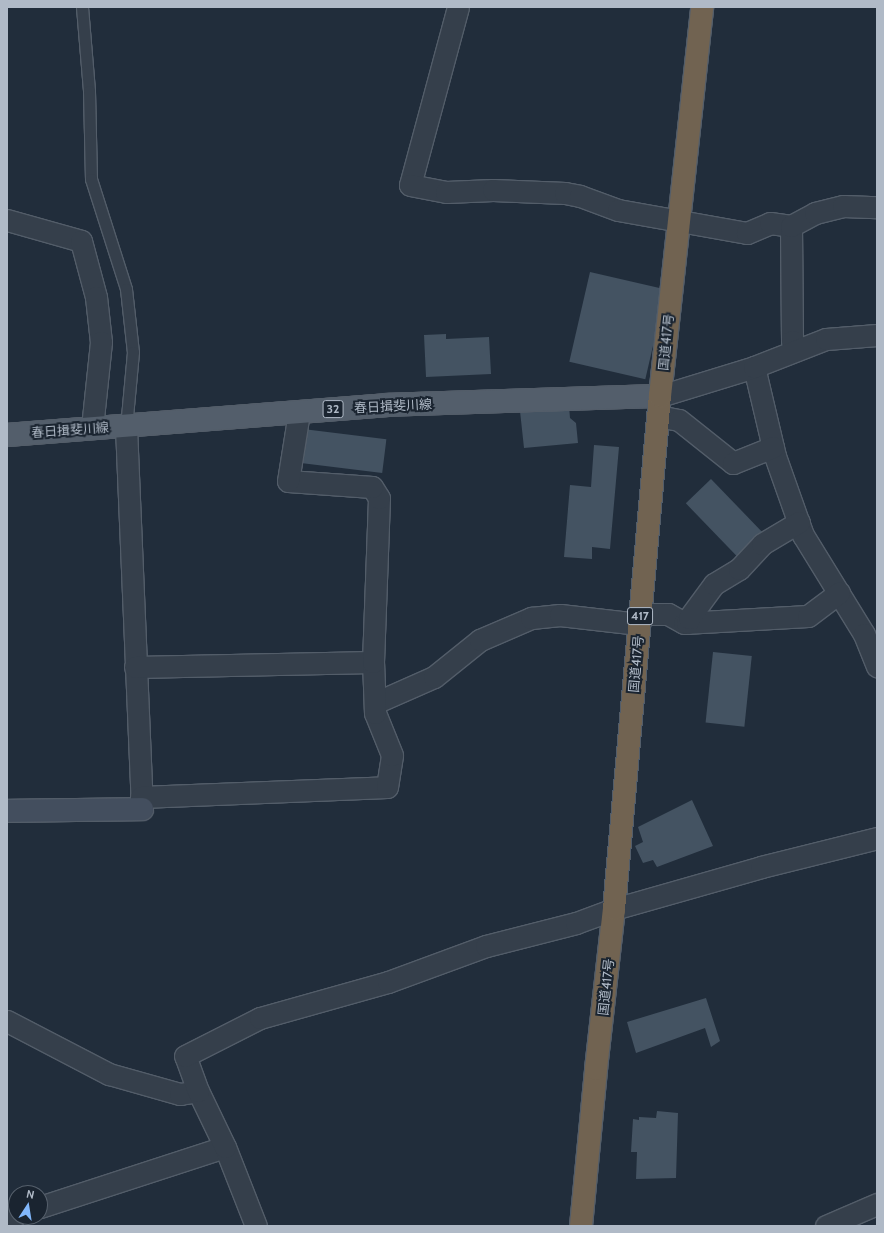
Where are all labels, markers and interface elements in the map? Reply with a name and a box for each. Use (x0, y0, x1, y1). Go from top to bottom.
street label: 国道417号 (655, 313, 677, 371)
street label: 春日揖斐川線 (354, 396, 432, 416)
road number: 32 (322, 399, 344, 419)
street label: 春日揖斐川線 (31, 419, 109, 441)
road number: 417 (627, 606, 653, 626)
street label: 国道417号 (626, 635, 646, 693)
street label: 国道417号 (595, 958, 617, 1016)
north arrow (8, 1185, 48, 1225)
text: N (25, 1187, 36, 1202)

